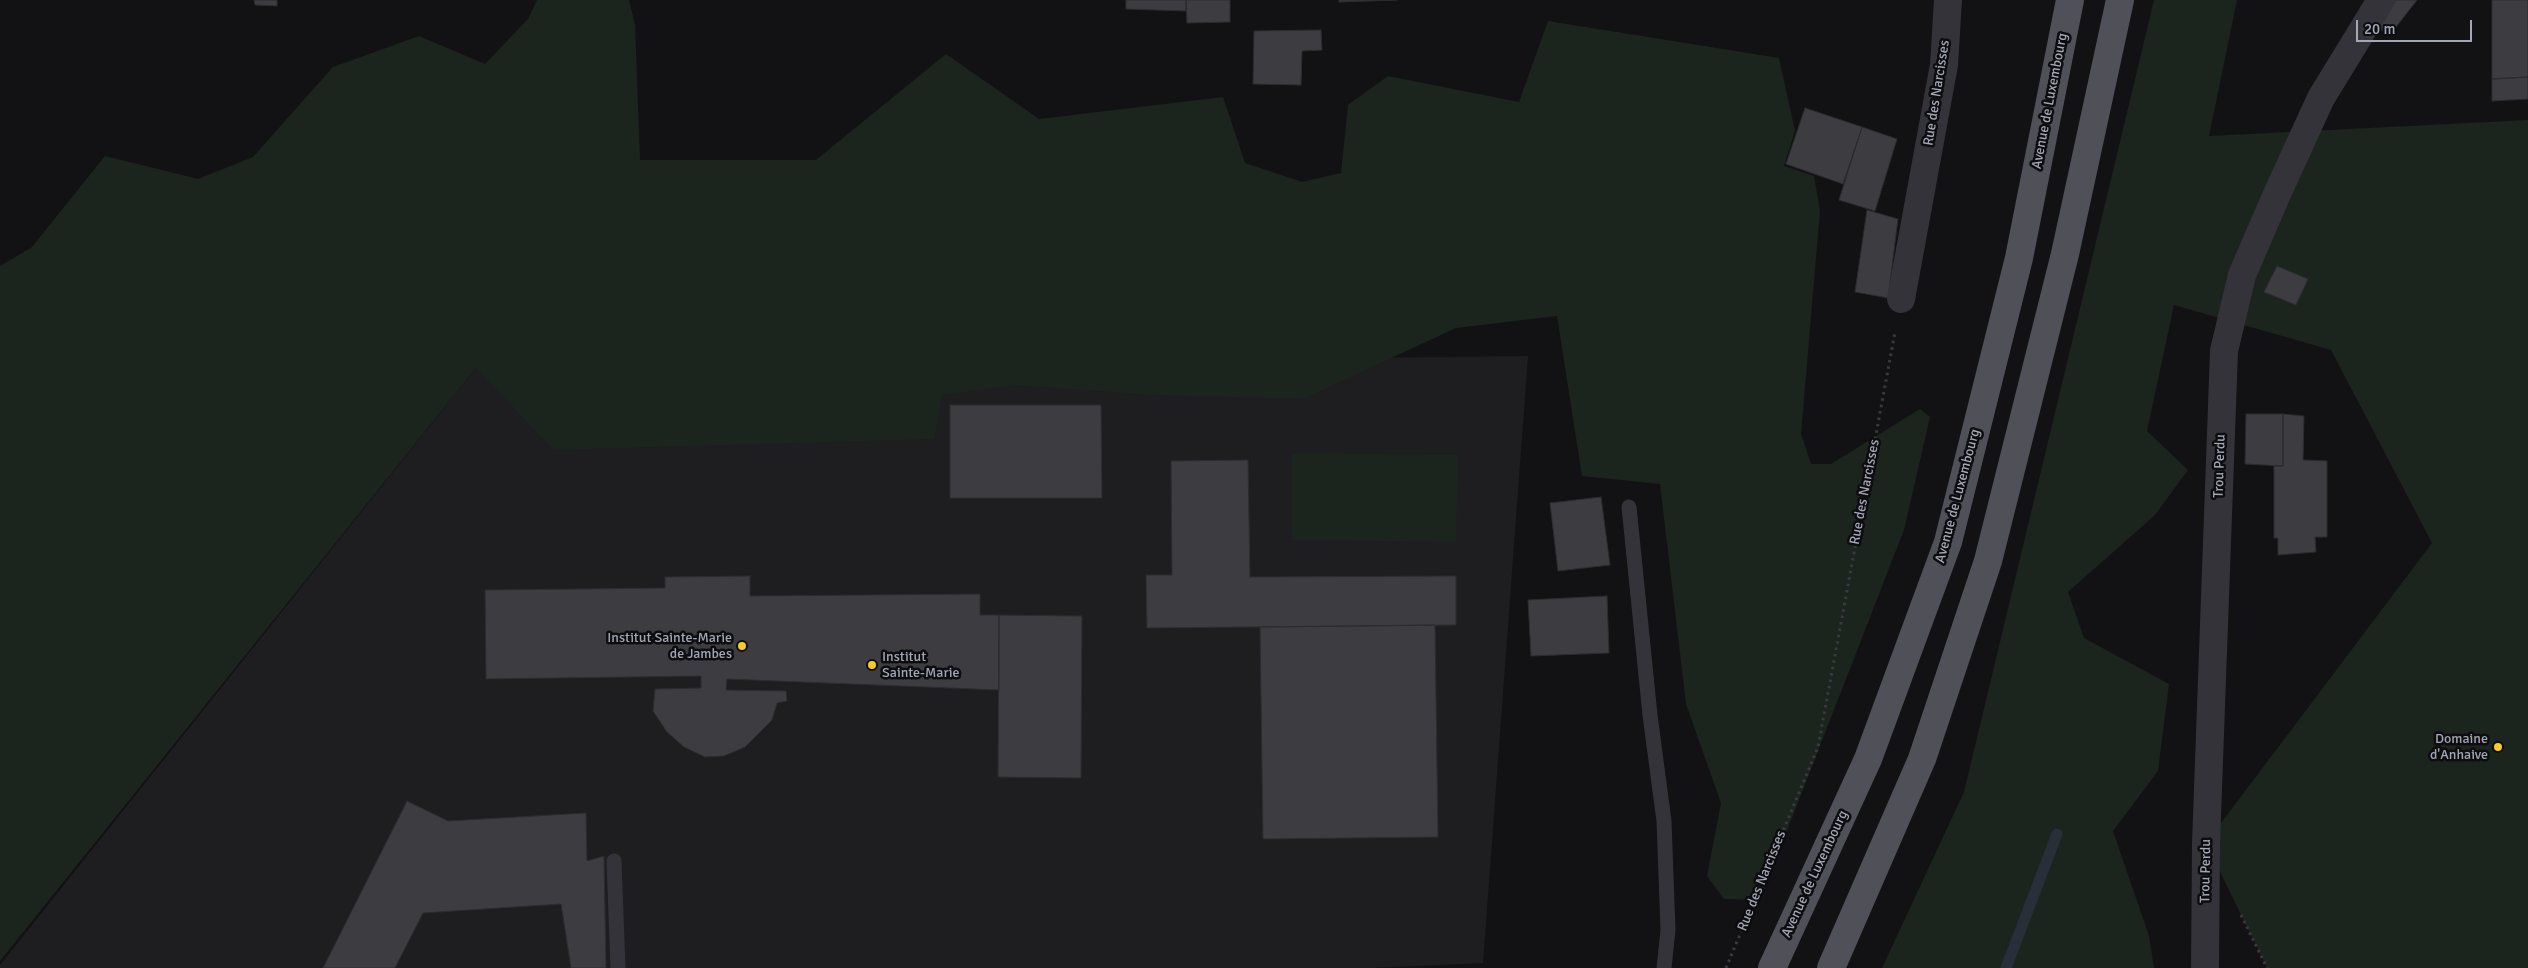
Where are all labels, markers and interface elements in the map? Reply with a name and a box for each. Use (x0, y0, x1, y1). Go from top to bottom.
scale bar (2358, 10, 2474, 42)
text: 20 m (2364, 20, 2395, 38)
street label: Avenue de Luxembourg (2029, 32, 2071, 170)
street label: Rue des Narcisses (1920, 39, 1954, 147)
street label: Avenue de Luxembourg (1932, 427, 1984, 565)
street label: Trou Perdu (2210, 434, 2230, 498)
street label: Rue des Narcisses (1847, 438, 1883, 546)
place label: Institut Sainte-Marie de Jambes (607, 630, 732, 662)
marker: Institut Sainte-Marie de Jambes (736, 640, 748, 652)
place label: Institut Sainte-Marie (882, 649, 960, 682)
marker: Institut Sainte-Marie (866, 659, 878, 671)
place label: Domaine d'Anhaive (2430, 731, 2488, 764)
marker: Domaine d'Anhaive (2492, 741, 2504, 753)
street label: Avenue de Luxembourg (1778, 808, 1852, 940)
street label: Rue des Narcisses (1734, 828, 1790, 934)
street label: Trou Perdu (2197, 839, 2215, 903)

